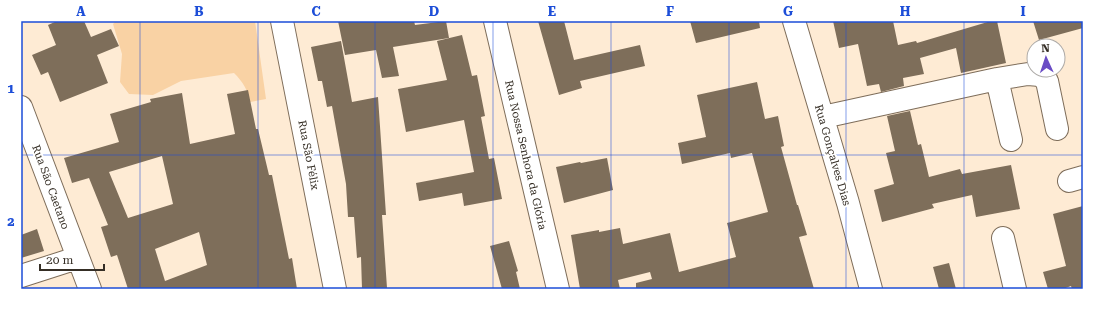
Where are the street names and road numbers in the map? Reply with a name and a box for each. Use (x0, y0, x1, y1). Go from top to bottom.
street label: Rua Nossa Senhora da Glória (502, 79, 549, 231)
street label: Rua Gonçalves Dias (812, 103, 853, 207)
street label: Rua São Félix (295, 119, 322, 192)
street label: Rua São Caetano (29, 143, 72, 231)

